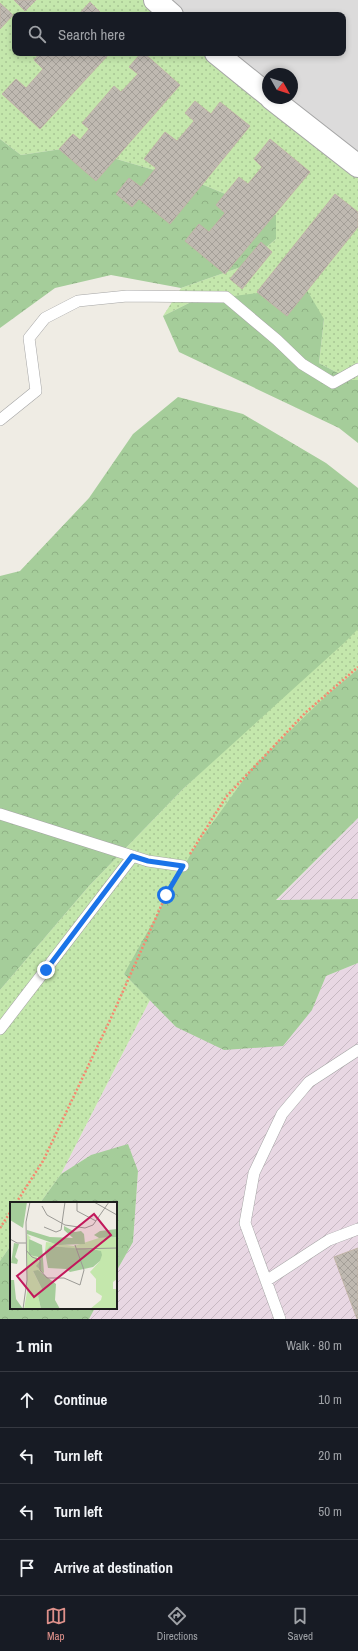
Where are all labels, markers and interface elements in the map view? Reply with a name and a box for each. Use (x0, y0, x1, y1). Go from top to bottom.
search box (12, 12, 346, 56)
icon: search (26, 23, 48, 45)
text: Search here (58, 24, 125, 45)
north arrow (262, 68, 298, 104)
route start (157, 886, 175, 904)
route end (37, 961, 55, 979)
inset map (10, 1202, 117, 1309)
text: 1 min (16, 1334, 52, 1357)
text: Walk · 80 m (286, 1337, 342, 1354)
icon: ahead (16, 1389, 38, 1411)
text: Continue (54, 1389, 107, 1410)
text: 10 m (318, 1391, 342, 1408)
icon: left (16, 1445, 38, 1467)
text: Turn left (54, 1445, 102, 1466)
text: 20 m (318, 1447, 342, 1464)
icon: left (16, 1501, 38, 1523)
text: Turn left (54, 1501, 102, 1522)
text: 50 m (318, 1503, 342, 1520)
icon: arrive (16, 1557, 38, 1579)
text: Arrive at destination (54, 1557, 173, 1578)
tab: Map (45, 1605, 67, 1643)
tab: Directions (157, 1605, 198, 1643)
tab: Saved (288, 1605, 313, 1643)

